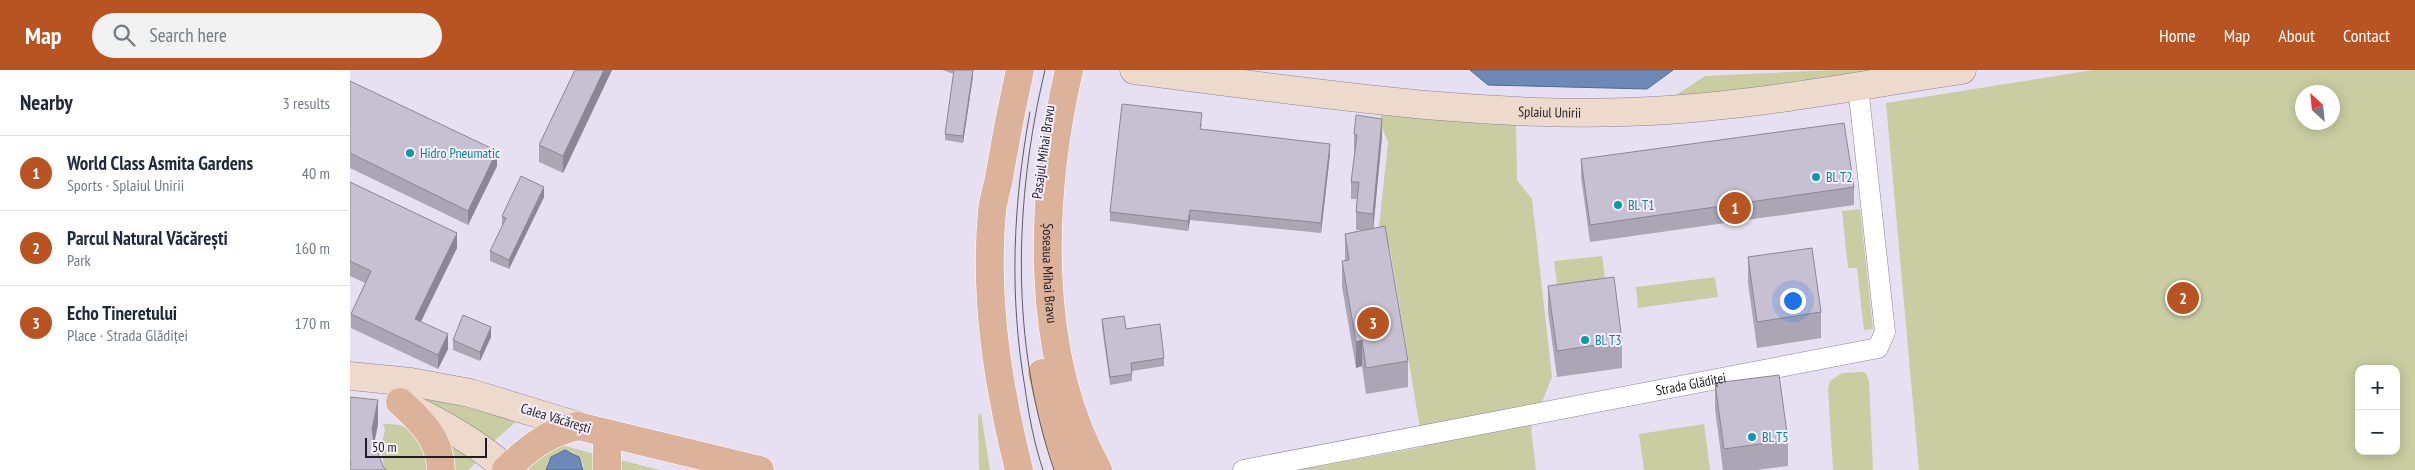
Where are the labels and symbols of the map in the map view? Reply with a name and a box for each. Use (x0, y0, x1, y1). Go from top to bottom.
north arrow (2295, 85, 2340, 130)
street label: Splaiul Unirii (1518, 102, 1581, 122)
street label: Pasajul Mihai Bravu (1028, 104, 1058, 200)
place label: Hidro Pneumatic (420, 144, 500, 162)
marker: Hidro Pneumatic (404, 147, 416, 159)
place label: Bl. T2 (1826, 168, 1853, 186)
marker: Bl. T2 (1810, 171, 1822, 183)
pin: 1 (1719, 189, 1751, 227)
place label: Bl. T1 (1628, 196, 1655, 214)
marker: Bl. T1 (1612, 199, 1624, 211)
street label: Șoseaua Mihai Bravu (1039, 223, 1061, 324)
pin: 2 (2167, 279, 2199, 317)
your location (1780, 288, 1806, 314)
pin: 3 (1357, 304, 1389, 342)
place label: Bl. T3 (1595, 331, 1622, 349)
marker: Bl. T3 (1579, 334, 1591, 346)
street label: Strada Glădiței (1654, 368, 1728, 400)
street label: Calea Văcărești (519, 399, 593, 437)
place label: Bl. T5 (1762, 428, 1789, 446)
marker: Bl. T5 (1746, 431, 1758, 443)
scale bar (365, 435, 488, 458)

